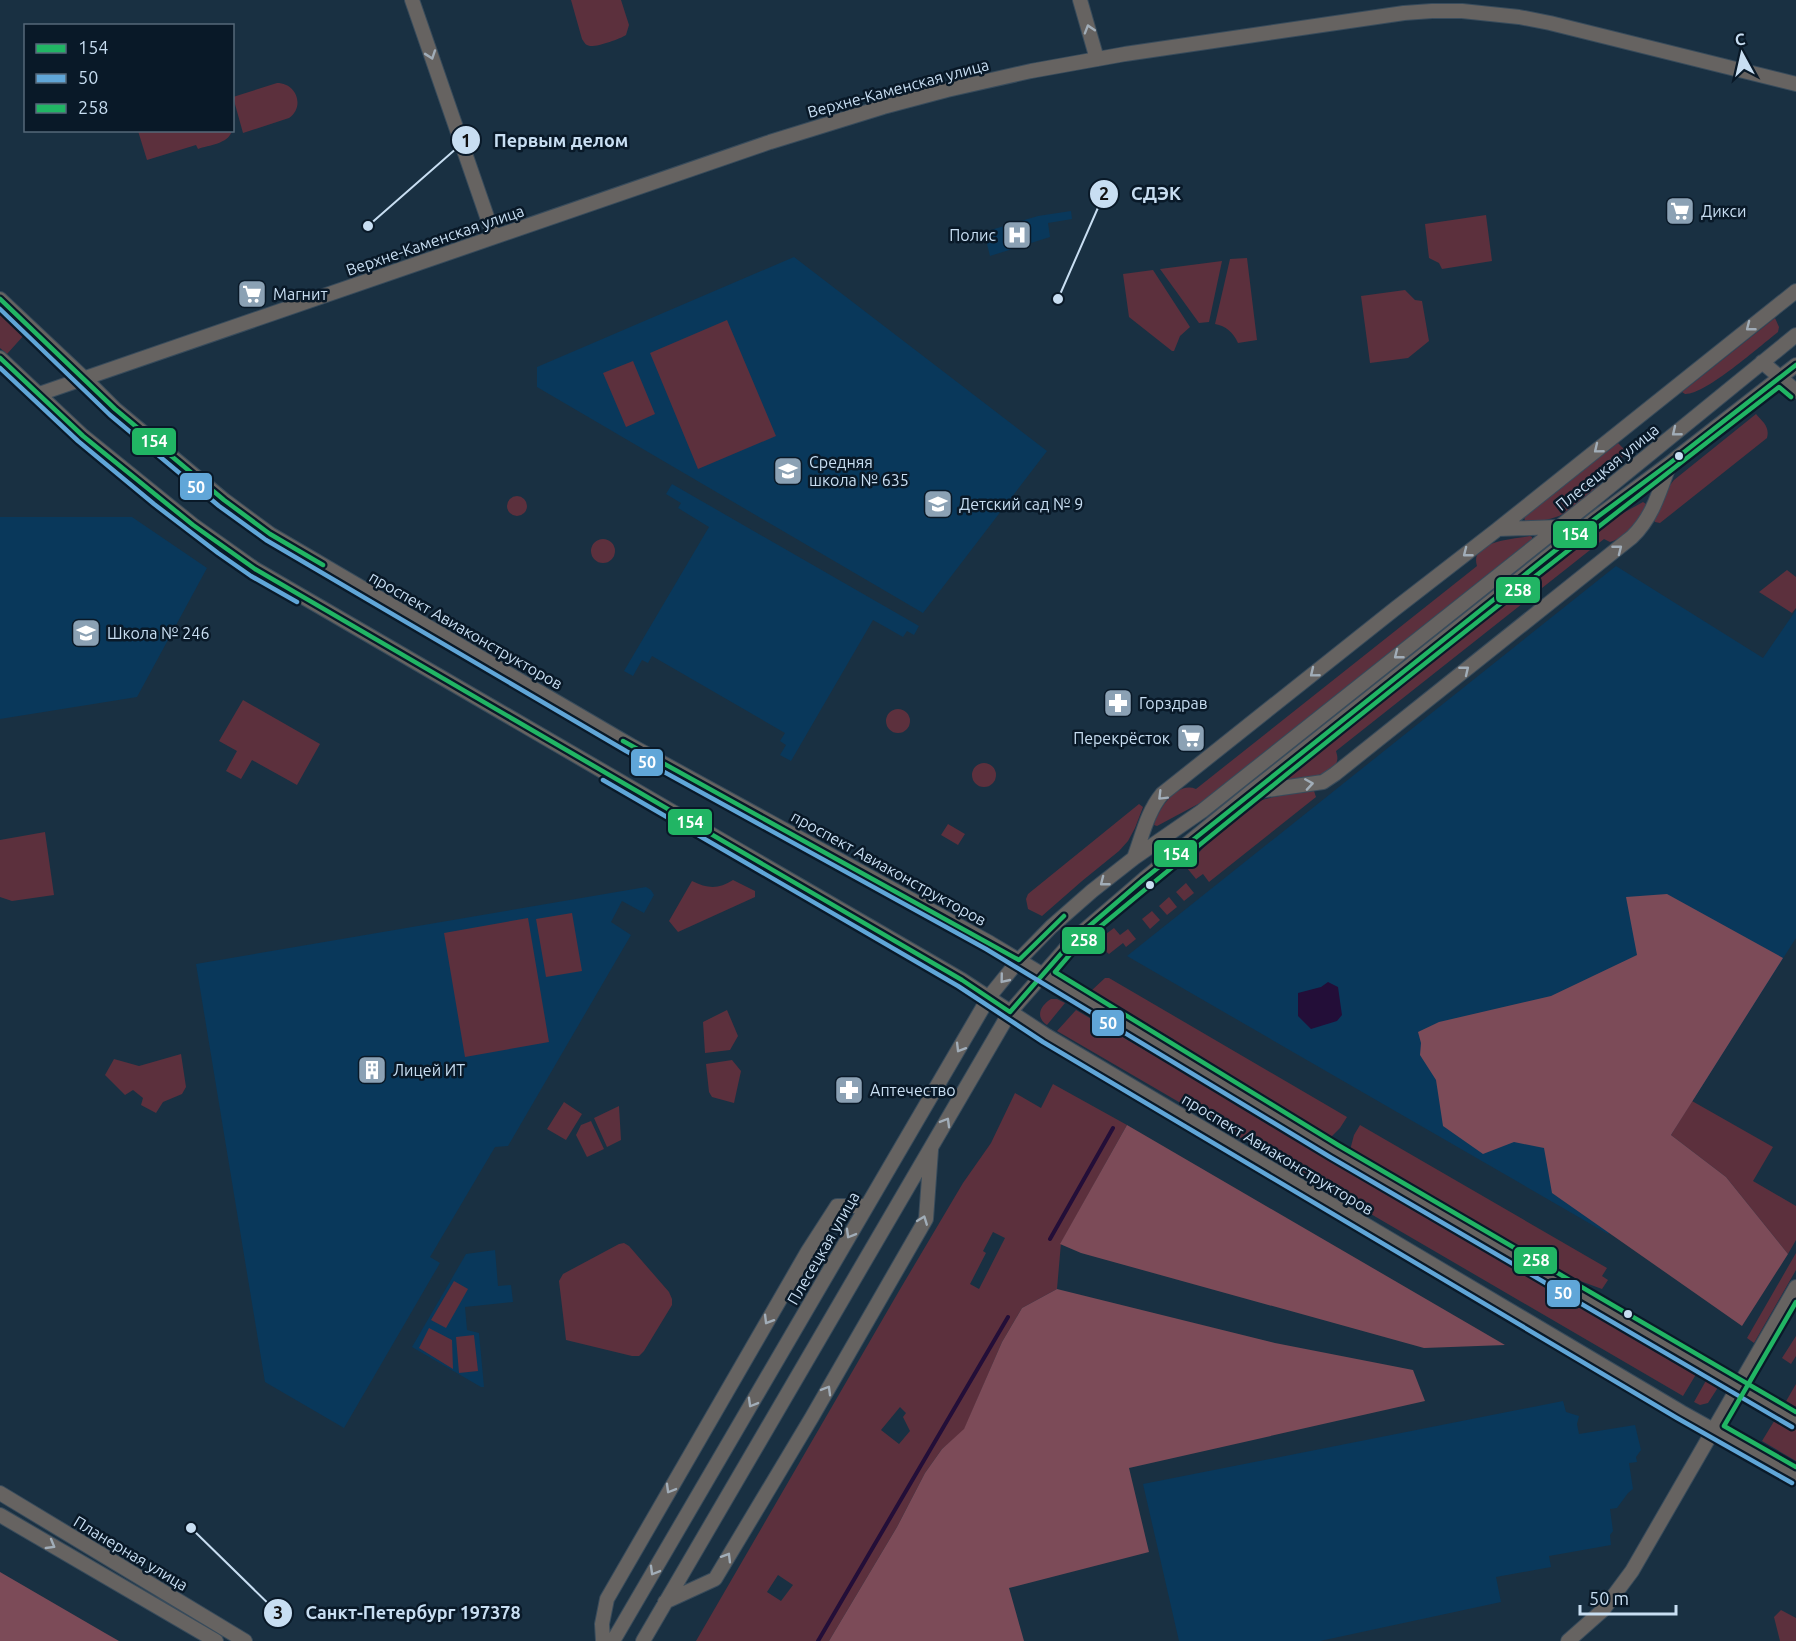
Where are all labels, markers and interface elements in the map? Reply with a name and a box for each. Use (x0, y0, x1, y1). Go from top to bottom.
legend (24, 24, 234, 132)
one-way arrow (1084, 24, 1096, 35)
north arrow (1712, 24, 1772, 84)
text: С (1734, 30, 1746, 49)
text: 154 (78, 37, 108, 57)
one-way arrow (423, 49, 436, 60)
street label: Верхне-Каменская улица (805, 55, 991, 121)
text: 50 (78, 67, 98, 87)
text: 258 (78, 97, 108, 117)
callout: Первым делом (451, 122, 640, 158)
text: 1 (461, 130, 471, 150)
text: Первым делом (494, 130, 628, 150)
callout: СДЭК (1089, 176, 1193, 212)
text: 2 (1099, 183, 1109, 203)
text: СДЭК (1131, 183, 1181, 203)
supermarket icon: Дикси (1664, 195, 1696, 227)
street label: Верхне-Каменская улица (344, 201, 526, 279)
place label: Дикси (1701, 202, 1747, 220)
hospital icon: Полис (1001, 219, 1033, 251)
place label: Полис (949, 226, 997, 244)
supermarket icon: Магнит (236, 278, 268, 310)
place label: Магнит (273, 285, 328, 303)
one-way arrow (1746, 320, 1757, 331)
street label: Плесецкая улица (1552, 420, 1662, 514)
one-way arrow (1672, 425, 1683, 436)
line badge: 154 (131, 427, 177, 456)
text: 154 (140, 432, 168, 450)
one-way arrow (1594, 441, 1605, 452)
unlabelled marker (1673, 450, 1685, 462)
place label: Средняя школа № 635 (809, 453, 909, 489)
school or university icon: Средняя школа № 635 (772, 455, 804, 487)
line badge: 50 (179, 472, 213, 501)
text: 50 (187, 478, 205, 496)
school or university icon: Детский сад № 9 (922, 488, 954, 520)
place label: Детский сад № 9 (959, 495, 1083, 513)
line badge: 154 (1552, 520, 1598, 549)
text: 154 (1561, 525, 1589, 543)
one-way arrow (1463, 545, 1474, 556)
one-way arrow (1611, 545, 1622, 556)
street label: проспект Авиаконструкторов (366, 567, 566, 693)
line badge: 258 (1495, 576, 1541, 604)
text: 258 (1504, 581, 1532, 599)
school or university icon: Школа № 246 (70, 617, 102, 649)
place label: Школа № 246 (107, 624, 209, 642)
one-way arrow (1394, 648, 1405, 659)
one-way arrow (1309, 666, 1320, 677)
one-way arrow (1459, 667, 1470, 678)
pharmacy icon: Горздрав (1102, 687, 1134, 719)
place label: Горздрав (1139, 694, 1208, 712)
supermarket icon: Перекрёсток (1175, 722, 1207, 754)
place label: Перекрёсток (1073, 729, 1170, 747)
line badge: 50 (630, 748, 664, 777)
text: 50 (638, 753, 656, 771)
one-way arrow (1304, 778, 1314, 791)
one-way arrow (1158, 789, 1169, 799)
street label: проспект Авиаконструкторов (788, 807, 990, 929)
line badge: 154 (667, 808, 713, 836)
text: 154 (676, 813, 704, 831)
line badge: 154 (1153, 839, 1198, 868)
text: 154 (1162, 845, 1190, 863)
one-way arrow (1100, 874, 1111, 885)
unlabelled marker (1144, 879, 1156, 891)
line badge: 258 (1061, 926, 1106, 955)
text: 258 (1070, 931, 1098, 949)
one-way arrow (1000, 972, 1011, 983)
line badge: 50 (1091, 1009, 1125, 1037)
text: 50 (1099, 1014, 1117, 1032)
one-way arrow (955, 1042, 967, 1052)
building icon: Лицей ИТ (356, 1054, 388, 1086)
place label: Лицей ИТ (393, 1061, 465, 1079)
pharmacy icon: Аптечество (833, 1074, 865, 1106)
place label: Аптечество (870, 1081, 956, 1099)
street label: проспект Авиаконструкторов (1179, 1090, 1377, 1218)
one-way arrow (939, 1118, 950, 1128)
street label: Плесецкая улица (783, 1188, 863, 1308)
one-way arrow (916, 1216, 928, 1227)
one-way arrow (846, 1228, 858, 1238)
line badge: 258 (1513, 1246, 1558, 1275)
text: 258 (1522, 1251, 1550, 1269)
line badge: 50 (1546, 1279, 1581, 1308)
text: 50 (1554, 1284, 1572, 1302)
unlabelled marker (1622, 1308, 1634, 1320)
one-way arrow (764, 1314, 775, 1324)
one-way arrow (820, 1386, 831, 1396)
one-way arrow (748, 1397, 760, 1407)
one-way arrow (666, 1483, 678, 1493)
street label: Планерная улица (71, 1512, 191, 1594)
one-way arrow (44, 1537, 55, 1549)
one-way arrow (720, 1553, 732, 1563)
one-way arrow (650, 1565, 662, 1575)
scale bar (1580, 1578, 1676, 1616)
text: 50 m (1589, 1588, 1629, 1608)
callout: Санкт-Петербург 197378 (263, 1595, 533, 1631)
text: 3 (273, 1602, 283, 1622)
text: Санкт-Петербург 197378 (305, 1602, 521, 1622)

